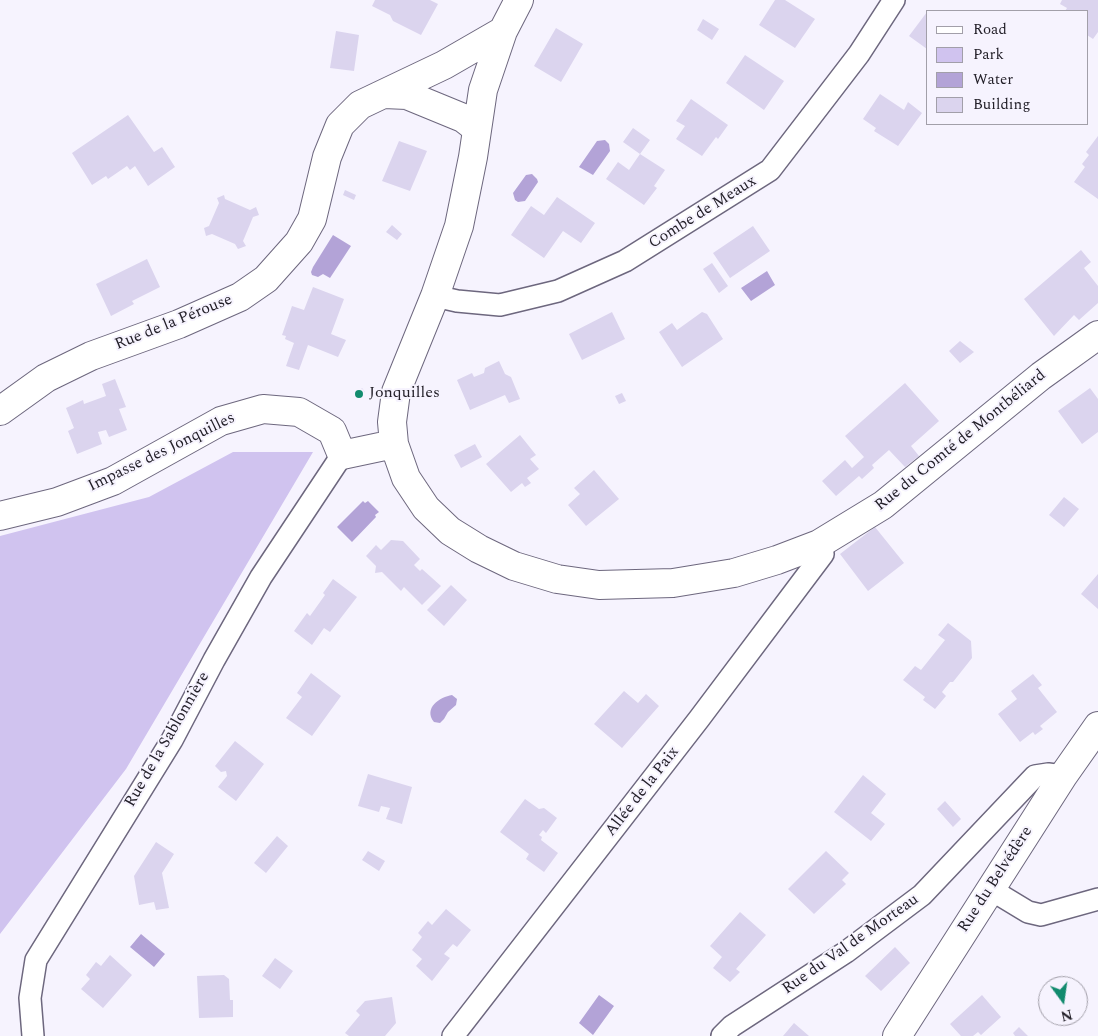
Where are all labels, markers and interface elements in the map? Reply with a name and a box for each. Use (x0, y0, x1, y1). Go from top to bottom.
legend (926, 10, 1088, 125)
text: Road (973, 18, 1007, 41)
text: Park (973, 43, 1004, 66)
text: Water (973, 68, 1013, 91)
text: Building (973, 93, 1030, 116)
street label: Combe de Meaux (646, 172, 760, 254)
street label: Rue de la Pérouse (113, 291, 235, 355)
street label: Rue du Comté de Montbéliard (872, 366, 1050, 516)
place label: Jonquilles (369, 384, 440, 404)
marker: Jonquilles (353, 388, 365, 400)
street label: Impasse des Jonquilles (86, 409, 238, 497)
street label: Rue de la Sablonnière (121, 669, 215, 811)
street label: Allée de la Paix (602, 743, 684, 841)
street label: Rue du Belvédère (955, 823, 1037, 937)
street label: Rue du Val de Morteau (779, 891, 923, 999)
north arrow (1038, 976, 1088, 1026)
text: N (1058, 1003, 1075, 1027)

